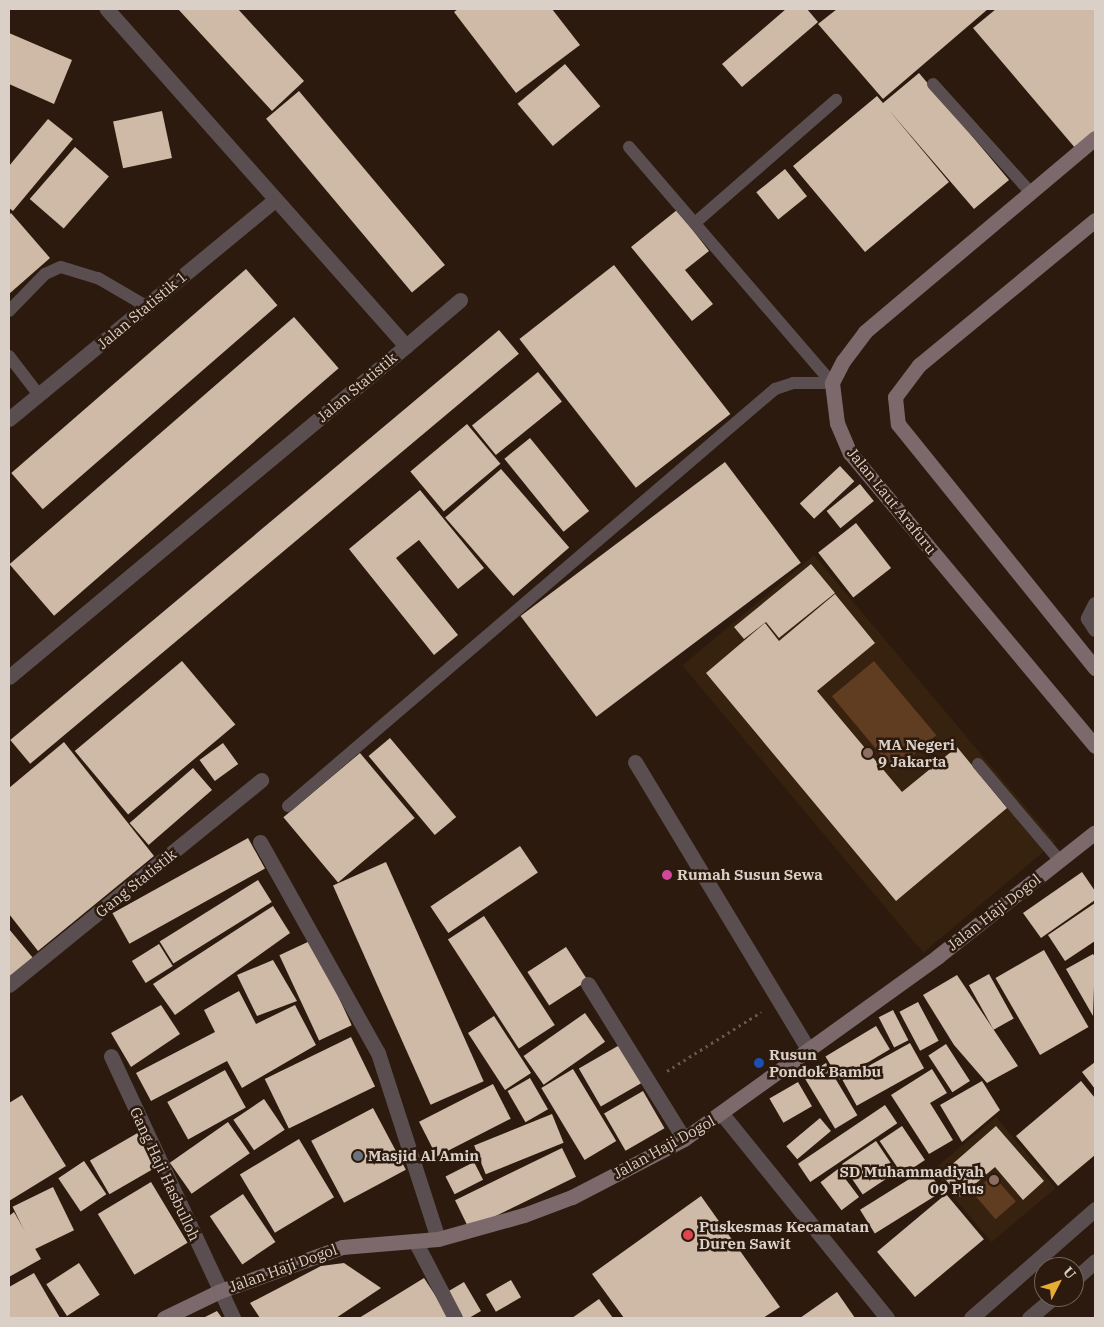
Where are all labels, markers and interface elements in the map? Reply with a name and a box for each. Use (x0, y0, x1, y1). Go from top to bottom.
street label: Jalan Statistik 1 (94, 267, 190, 353)
street label: Jalan Statistik (313, 348, 401, 426)
street label: Jalan Laut Arafuru (844, 444, 940, 558)
place label: MA Negeri 9 Jakarta (878, 735, 955, 770)
marker: MA Negeri 9 Jakarta (862, 747, 874, 759)
street label: Gang Statistik (92, 845, 180, 921)
place label: Rumah Susun Sewa (677, 866, 823, 884)
marker: Rumah Susun Sewa (661, 869, 673, 881)
street label: Jalan Haji Dogol (944, 870, 1044, 954)
place label: Rusun Pondok Bambu (769, 1045, 881, 1080)
marker: Rusun Pondok Bambu (753, 1057, 765, 1069)
street label: Gang Haji Hasbulloh (126, 1104, 204, 1244)
street label: Jalan Haji Dogol (610, 1112, 718, 1182)
place label: Masjid Al Amin (368, 1147, 479, 1165)
marker: Masjid Al Amin (352, 1150, 364, 1162)
place label: SD Muhammadiyah 09 Plus (839, 1162, 984, 1197)
marker: SD Muhammadiyah 09 Plus (988, 1174, 1000, 1186)
place label: Puskesmas Kecamatan Duren Sawit (699, 1217, 869, 1252)
marker: Puskesmas Kecamatan Duren Sawit (681, 1228, 695, 1242)
street label: Jalan Haji Dogol (227, 1240, 339, 1296)
north arrow (1034, 1257, 1084, 1307)
text: U (1059, 1263, 1080, 1283)

